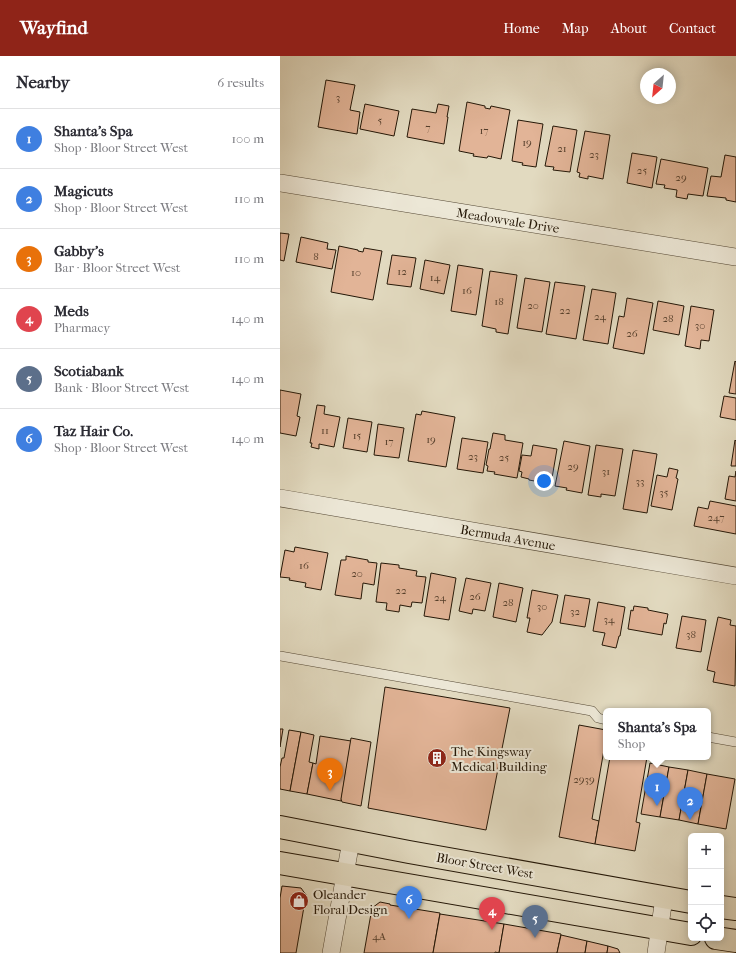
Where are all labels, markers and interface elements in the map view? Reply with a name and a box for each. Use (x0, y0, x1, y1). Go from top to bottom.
text: Wayfind (20, 17, 88, 39)
text: Home (503, 20, 540, 37)
text: Map (562, 20, 589, 37)
text: About (611, 20, 647, 37)
text: Contact (669, 20, 716, 37)
north arrow (640, 68, 676, 104)
text: Nearby (16, 72, 70, 92)
text: 6 results (217, 75, 264, 90)
house number: 3 (336, 91, 340, 104)
house number: 5 (378, 114, 383, 127)
house number: 7 (425, 121, 431, 134)
text: Shanta's Spa (54, 122, 133, 140)
house number: 17 (479, 124, 489, 137)
text: 1 (27, 131, 31, 146)
text: 100 m (231, 131, 264, 146)
house number: 19 (522, 136, 532, 149)
text: Shop · Bloor Street West (54, 140, 188, 155)
house number: 21 (557, 142, 567, 155)
house number: 23 (589, 148, 599, 161)
house number: 25 (637, 164, 647, 177)
house number: 29 (675, 171, 687, 184)
text: Magicuts (54, 182, 113, 200)
text: 2 (26, 191, 32, 206)
text: 110 m (234, 191, 264, 206)
text: Shop · Bloor Street West (54, 200, 188, 215)
street label: Meadowvale Drive (455, 205, 561, 236)
text: Gabby's (54, 242, 104, 260)
house number: 8 (313, 250, 319, 263)
text: 3 (26, 251, 32, 266)
text: 110 m (234, 251, 264, 266)
text: Bar · Bloor Street West (54, 260, 180, 275)
house number: 12 (397, 265, 407, 278)
house number: 10 (351, 266, 361, 279)
house number: 14 (430, 271, 441, 284)
house number: 16 (462, 284, 472, 297)
house number: 18 (494, 295, 504, 308)
house number: 20 (527, 299, 539, 312)
text: Meds (54, 302, 89, 320)
house number: 22 (559, 304, 571, 317)
house number: 24 (594, 310, 607, 323)
text: 4 (25, 311, 33, 326)
text: 140 m (231, 311, 264, 326)
house number: 28 (662, 312, 674, 325)
house number: 30 (695, 319, 705, 332)
text: Pharmacy (54, 320, 110, 335)
house number: 26 (626, 327, 638, 340)
text: Scotiabank (54, 362, 124, 380)
text: 5 (26, 371, 32, 386)
text: 140 m (231, 371, 264, 386)
text: Bank · Bloor Street West (54, 380, 189, 395)
text: Taz Hair Co. (54, 422, 133, 440)
house number: 11 (321, 424, 329, 437)
house number: 15 (353, 429, 362, 442)
text: 6 (25, 431, 33, 446)
text: 140 m (231, 431, 264, 446)
house number: 19 (426, 433, 436, 446)
house number: 17 (384, 435, 394, 448)
text: Shop · Bloor Street West (54, 440, 188, 455)
house number: 23 (468, 450, 478, 463)
house number: 25 (499, 451, 509, 464)
house number: 29 (567, 460, 579, 473)
house number: 31 (602, 465, 610, 478)
your location (534, 471, 554, 491)
house number: 33 (635, 475, 645, 488)
house number: 35 (659, 486, 669, 499)
house number: 247 (707, 511, 725, 524)
street label: Bermuda Avenue (459, 522, 557, 553)
house number: 16 (299, 559, 309, 572)
house number: 20 (351, 567, 363, 580)
house number: 22 (395, 584, 407, 597)
house number: 26 (469, 590, 481, 603)
house number: 24 (434, 591, 447, 604)
house number: 28 (502, 596, 514, 609)
house number: 30 (537, 600, 547, 613)
house number: 32 (570, 605, 580, 618)
house number: 34 (603, 613, 615, 626)
house number: 38 (686, 628, 696, 641)
popup (603, 708, 711, 760)
text: Shanta's Spa (618, 718, 696, 736)
text: Shop (618, 736, 645, 751)
place label: The Kingsway Medical Building (451, 744, 548, 774)
building icon: The Kingsway Medical Building (426, 747, 448, 769)
pin: 3 (317, 758, 343, 791)
house number: 2939 (573, 773, 595, 786)
pin: 1 (644, 773, 670, 806)
pin: 2 (677, 787, 703, 820)
map controls (688, 833, 724, 941)
button: + (688, 833, 724, 869)
street label: Bloor Street West (435, 850, 535, 881)
button: − (688, 869, 724, 905)
pin: 6 (396, 886, 422, 919)
place label: Oleander Floral Design (313, 887, 388, 917)
shop icon: Oleander Floral Design (288, 890, 310, 912)
pin: 4 (479, 897, 505, 930)
pin: 5 (522, 905, 548, 938)
button: locate (688, 905, 724, 941)
house number: 4A (372, 930, 387, 943)

